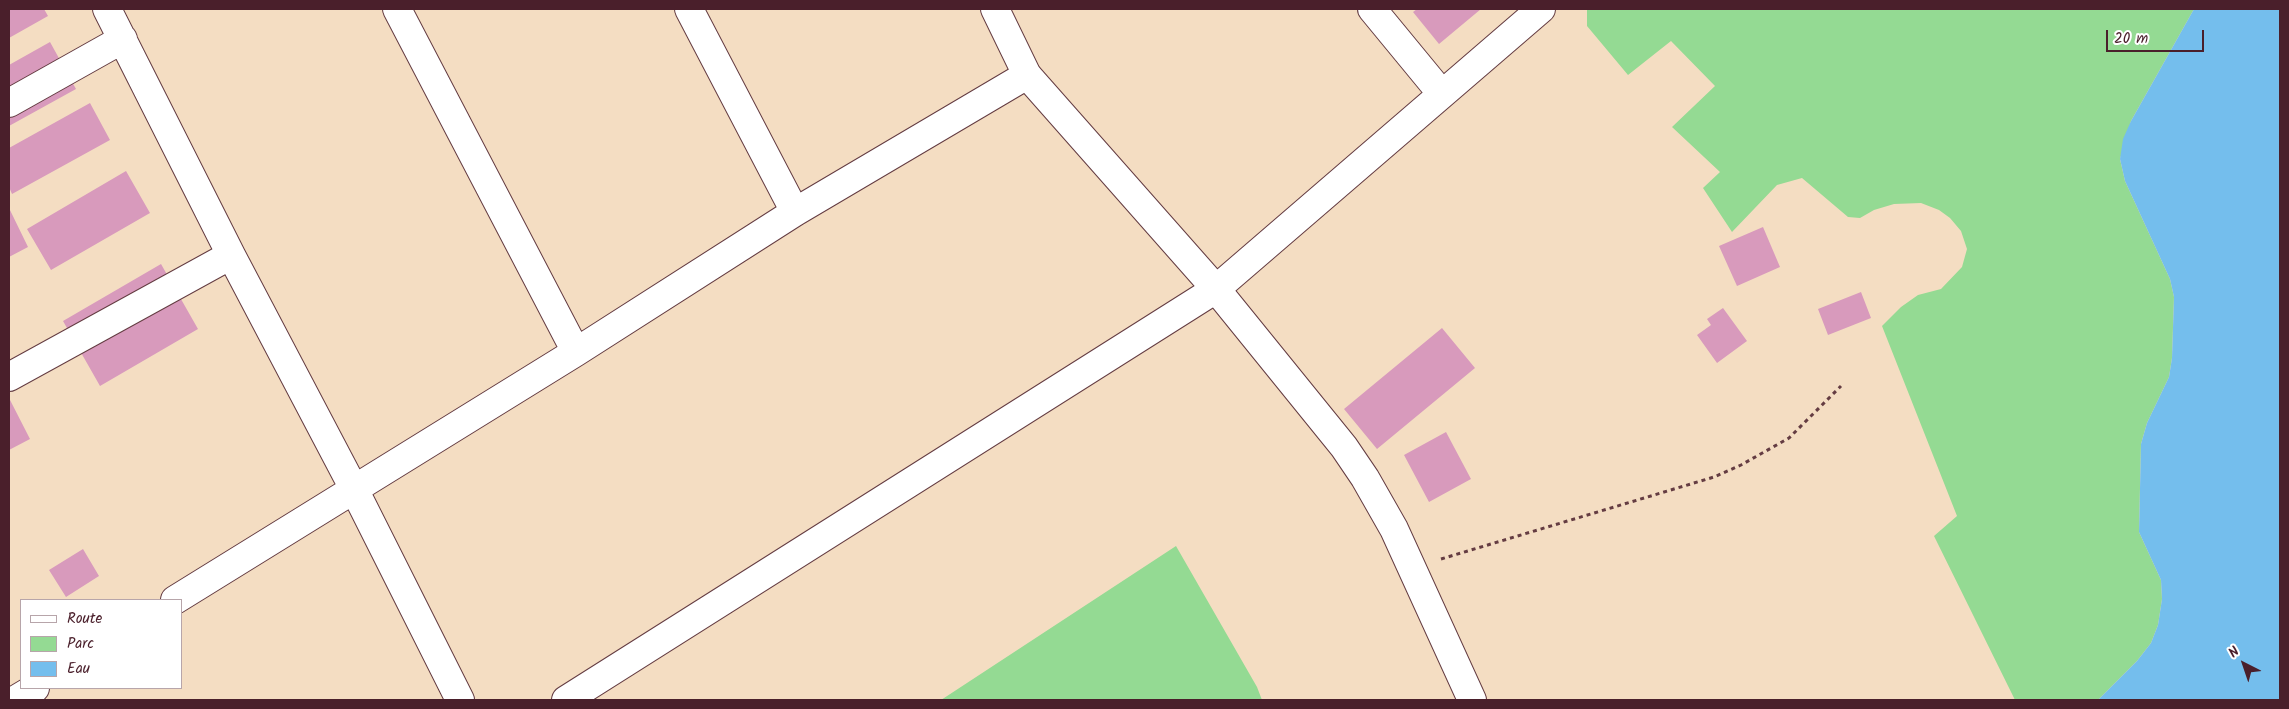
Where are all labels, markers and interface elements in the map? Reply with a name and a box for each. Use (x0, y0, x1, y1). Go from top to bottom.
scale bar (2109, 20, 2206, 52)
text: 20 m (2114, 27, 2148, 51)
legend (20, 599, 182, 689)
text: Route (67, 607, 102, 631)
text: Parc (67, 632, 94, 656)
north arrow (2219, 639, 2269, 689)
text: N (2224, 641, 2245, 664)
text: Eau (67, 657, 90, 681)

